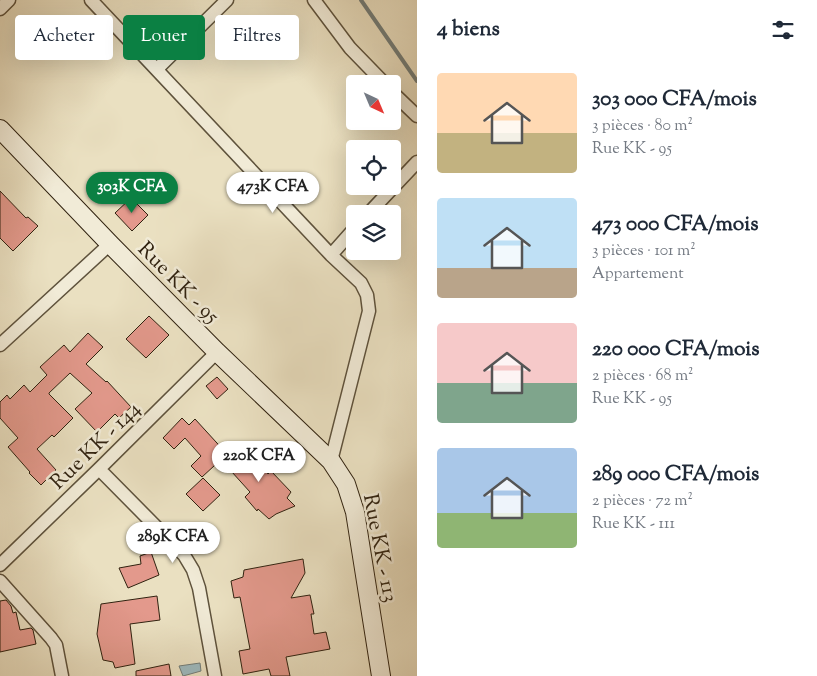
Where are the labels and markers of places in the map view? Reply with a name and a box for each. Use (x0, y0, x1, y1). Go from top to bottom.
pin: 303K CFA (80, 172, 184, 214)
pin: 473K CFA (221, 172, 325, 214)
pin: 220K CFA (207, 440, 311, 483)
pin: 289K CFA (121, 522, 225, 564)

